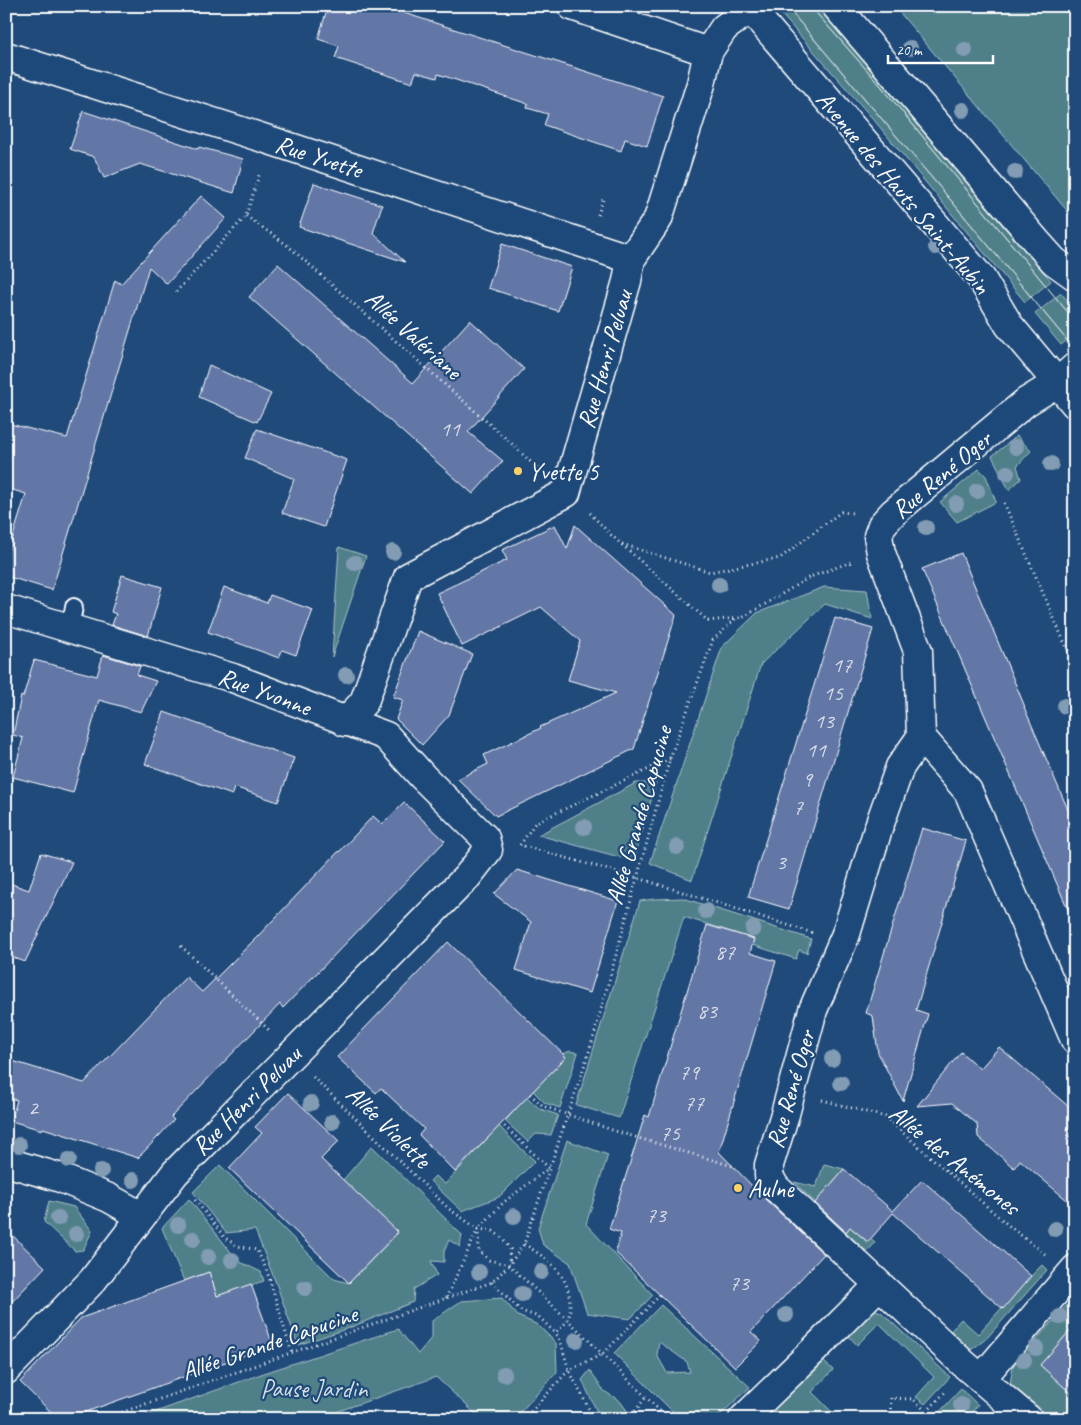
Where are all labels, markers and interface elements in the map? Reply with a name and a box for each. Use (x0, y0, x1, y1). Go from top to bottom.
scale bar (888, 32, 994, 64)
text: 20 m (896, 41, 923, 60)
street label: Avenue des Hauts Saint-Aubin (809, 84, 998, 301)
street label: Rue Yvette (271, 128, 368, 187)
street label: Allée Valériane (358, 283, 470, 388)
street label: Rue Henri Peluau (570, 285, 640, 432)
house number: 11 (440, 415, 461, 443)
street label: Rue René Oger (885, 422, 1000, 526)
place label: Yvette 5 (528, 456, 600, 488)
marker: Yvette 5 (512, 465, 524, 477)
house number: 17 (832, 651, 853, 679)
street label: Rue Yvonne (214, 660, 317, 724)
house number: 15 (823, 679, 844, 707)
house number: 13 (814, 707, 836, 735)
street label: Allée Grande Capucine (598, 721, 680, 908)
house number: 11 (806, 736, 827, 764)
house number: 9 (802, 765, 814, 793)
house number: 7 (793, 793, 804, 821)
house number: 3 (776, 848, 788, 876)
house number: 87 (715, 938, 736, 966)
house number: 83 (697, 997, 719, 1025)
street label: Rue René Oger (759, 1025, 824, 1152)
street label: Rue Henri Peluau (185, 1038, 310, 1162)
house number: 79 (679, 1058, 701, 1086)
street label: Allée Violette (339, 1078, 439, 1176)
house number: 77 (684, 1089, 705, 1117)
house number: 2 (28, 1094, 40, 1122)
street label: Allée des Anémones (883, 1097, 1028, 1224)
house number: 75 (660, 1119, 681, 1147)
place label: Aulne (748, 1173, 795, 1205)
marker: Aulne (732, 1182, 744, 1194)
house number: 73 (646, 1201, 668, 1229)
house number: 73 (729, 1269, 751, 1297)
street label: Allée Grande Capucine (177, 1297, 363, 1388)
park label: Pause Jardin (261, 1373, 368, 1405)

